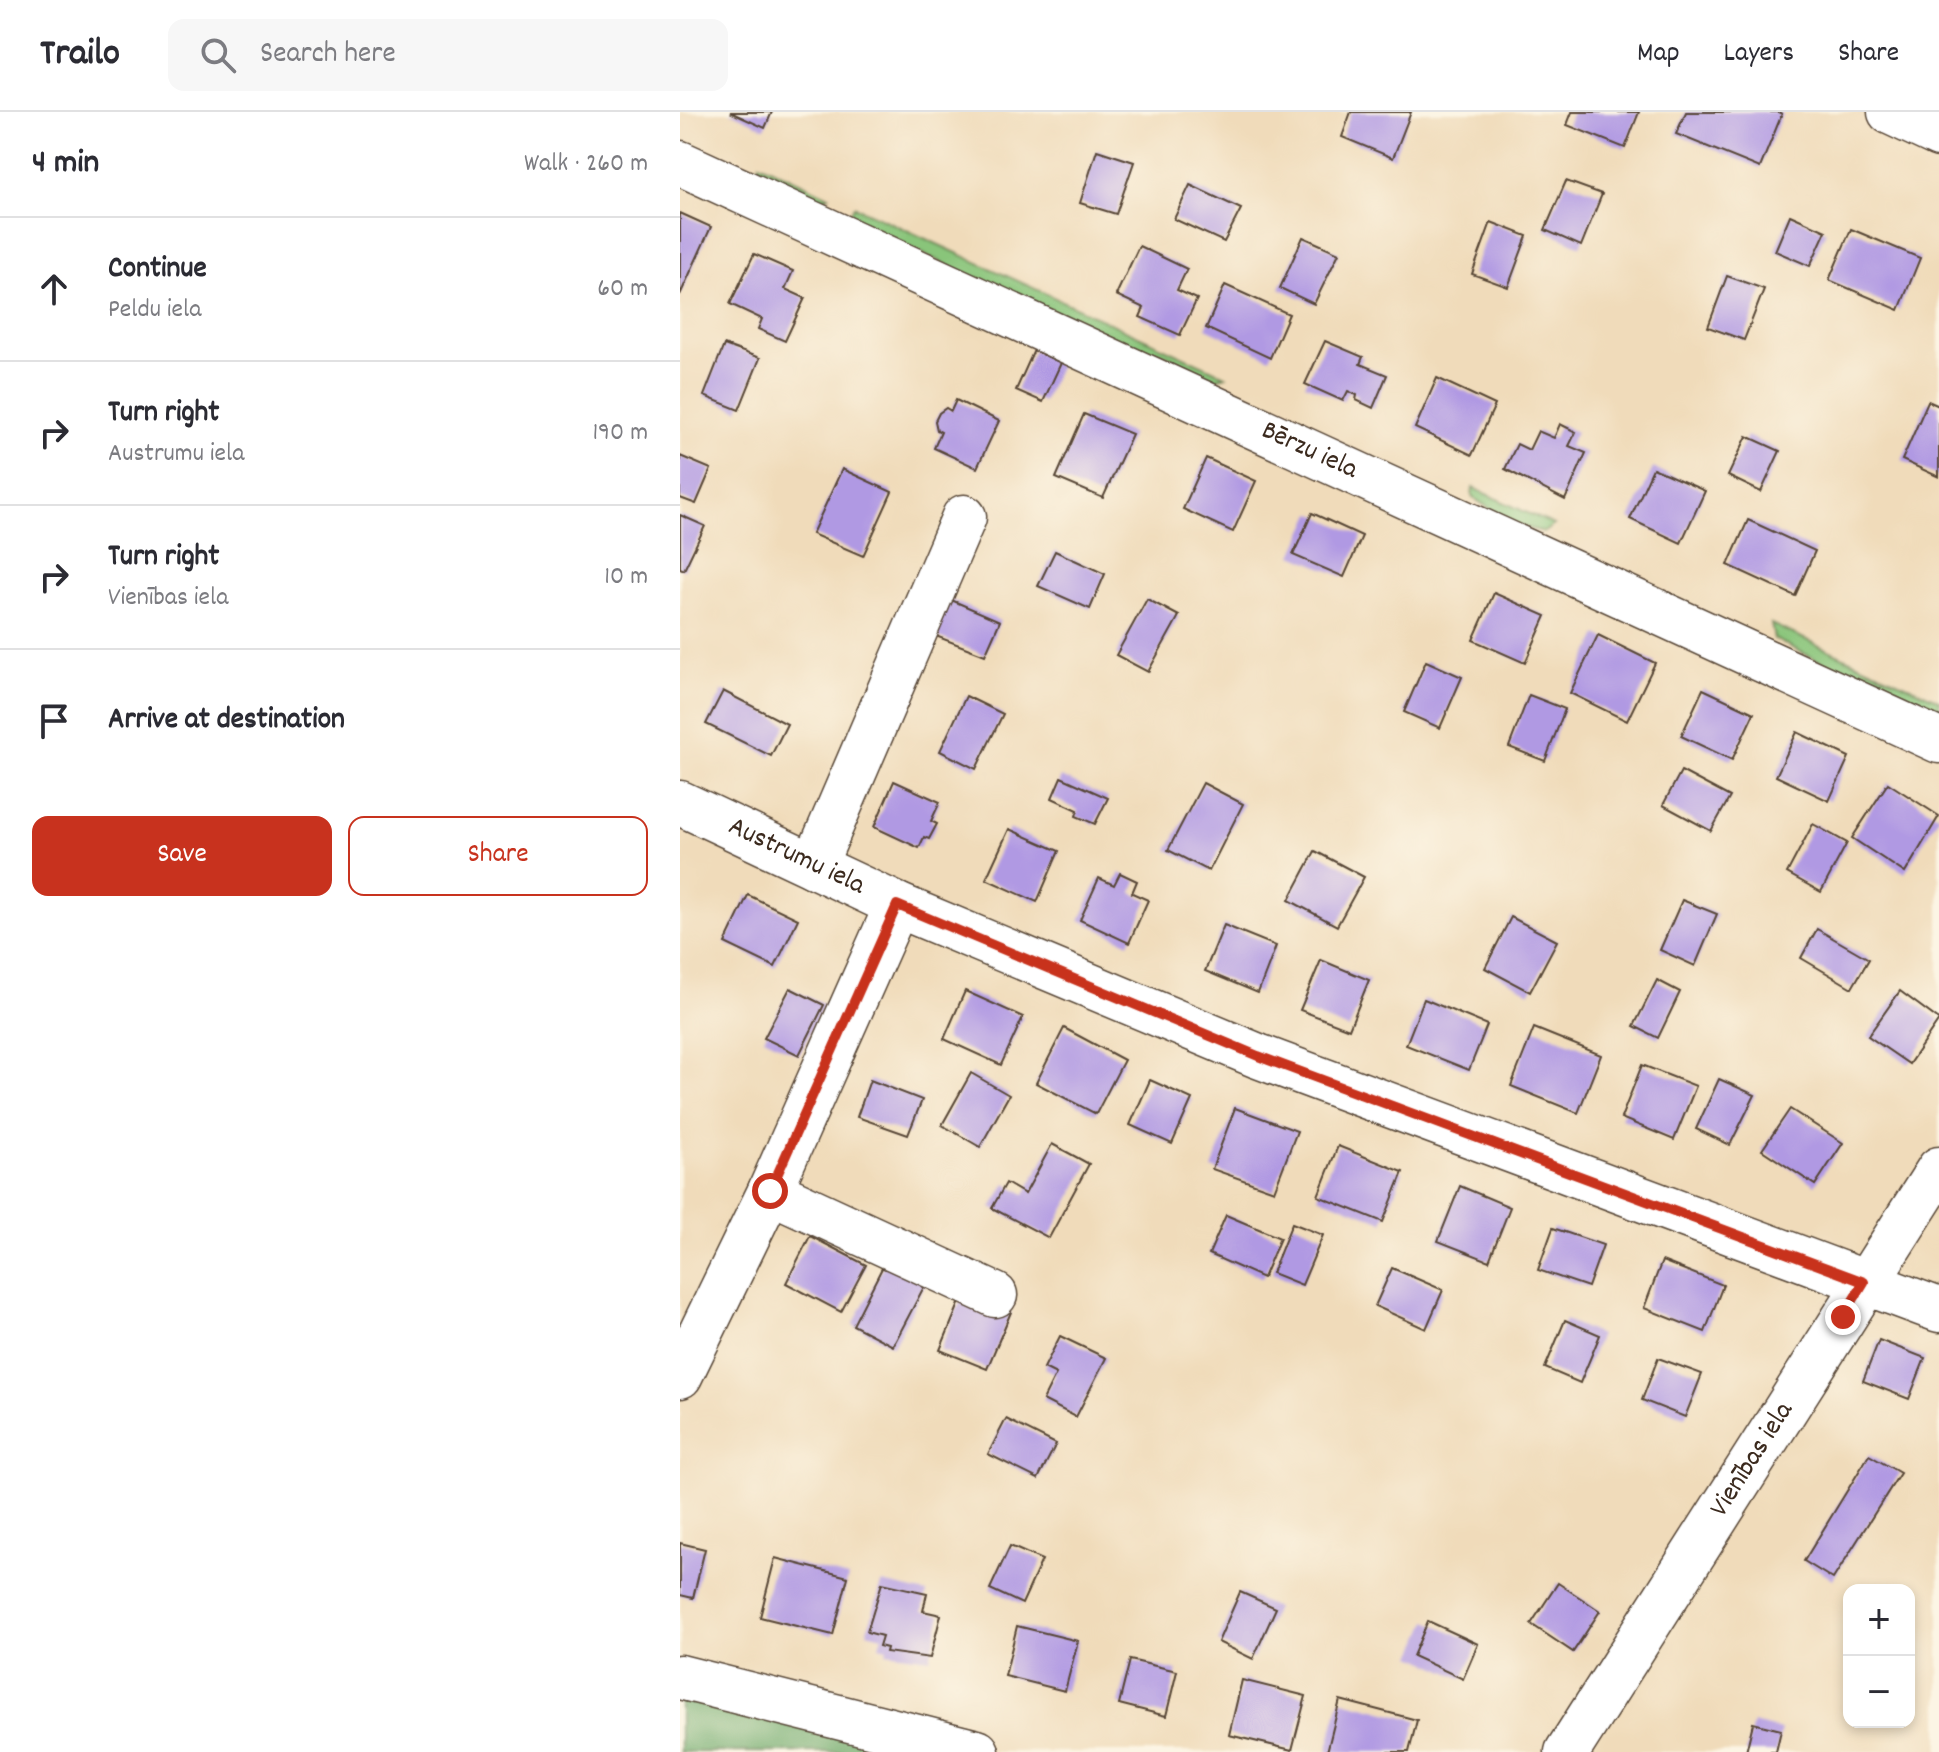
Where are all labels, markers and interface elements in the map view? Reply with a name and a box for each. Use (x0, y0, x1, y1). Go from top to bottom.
search box (168, 19, 728, 91)
text: Trailo (40, 28, 120, 83)
icon: search (196, 33, 240, 77)
text: Search here (260, 34, 396, 77)
text: Map (1637, 35, 1680, 75)
text: Layers (1724, 35, 1794, 75)
text: Share (1838, 35, 1899, 75)
text: 4 min (32, 140, 99, 189)
text: Walk · 260 m (524, 146, 648, 183)
text: Continue (108, 249, 207, 292)
icon: ahead (32, 267, 76, 311)
text: 60 m (597, 271, 648, 308)
text: Peldu iela (108, 292, 201, 329)
text: Turn right (108, 393, 219, 436)
icon: right (32, 411, 76, 455)
street label: Bērzu iela (1254, 412, 1364, 492)
text: 190 m (592, 415, 648, 452)
text: Austrumu iela (108, 436, 244, 473)
text: Turn right (108, 537, 219, 580)
icon: right (32, 555, 76, 599)
text: 10 m (604, 559, 648, 596)
text: Vienības iela (108, 580, 228, 617)
icon: arrive (32, 699, 76, 743)
text: Arrive at destination (108, 700, 345, 743)
street label: Austrumu iela (721, 808, 872, 907)
button: Save (32, 816, 332, 896)
button: Share (348, 816, 648, 896)
route start (752, 1173, 788, 1209)
route end (1825, 1299, 1861, 1335)
street label: Vienības iela (1701, 1394, 1805, 1526)
map controls (1843, 1584, 1915, 1728)
button: + (1843, 1584, 1915, 1656)
button: − (1843, 1656, 1915, 1728)

